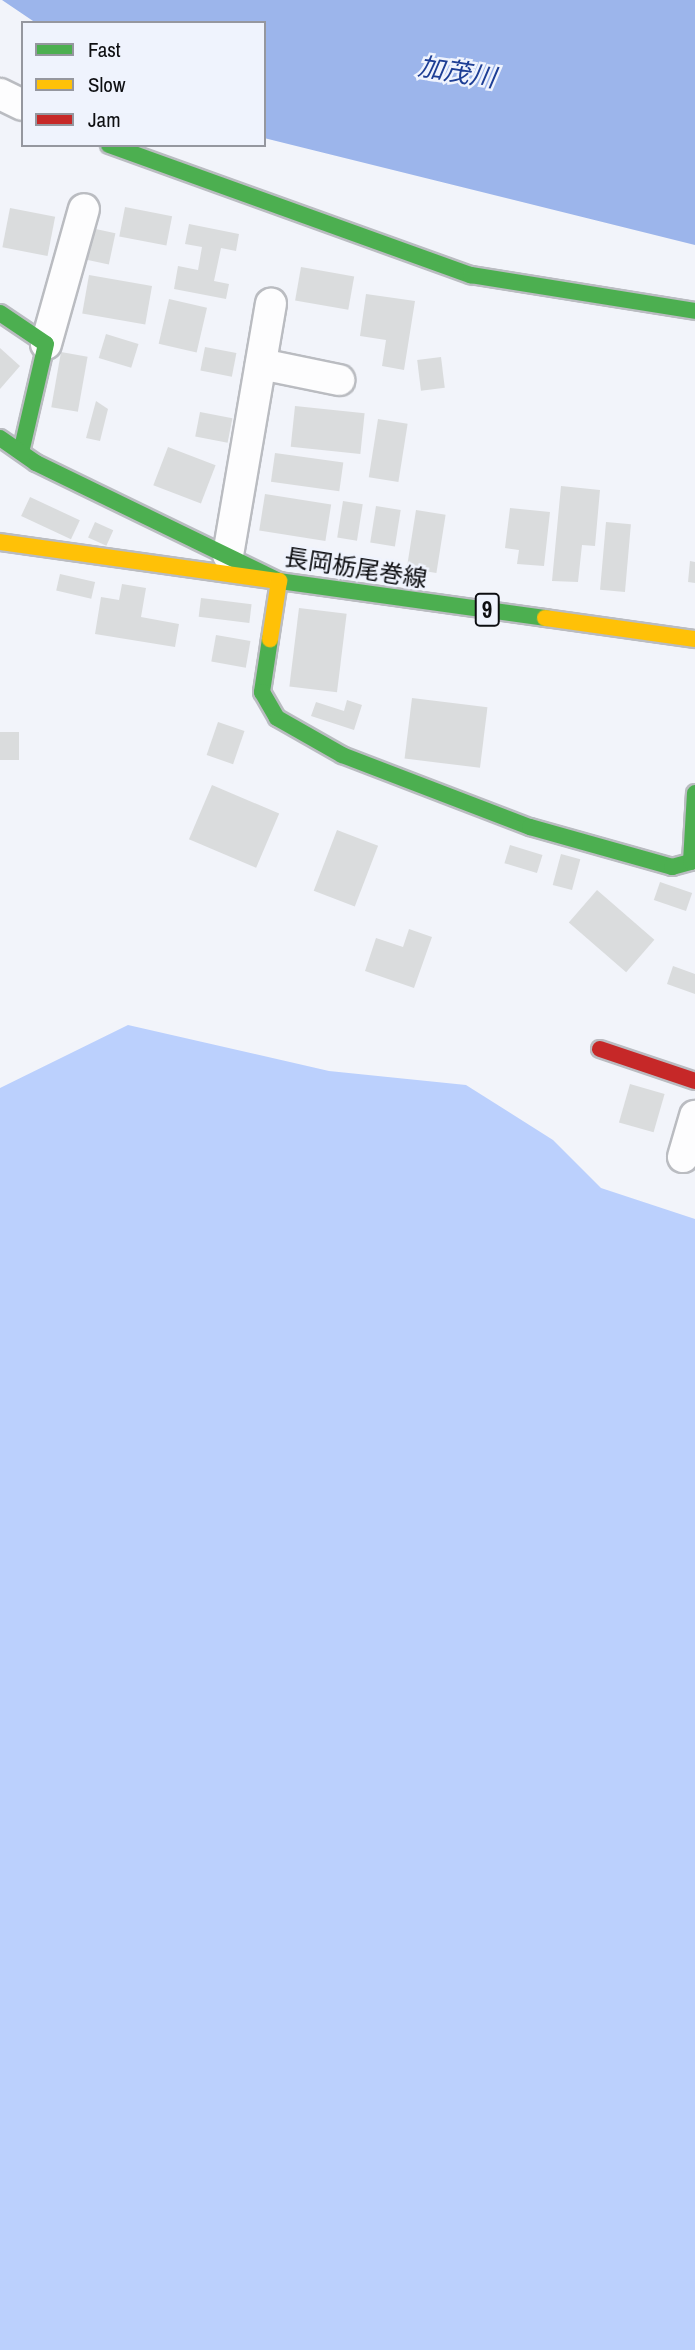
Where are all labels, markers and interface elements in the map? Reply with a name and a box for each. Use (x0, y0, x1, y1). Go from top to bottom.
legend (21, 21, 266, 147)
text: Fast (88, 35, 121, 64)
water label: 加茂川 (416, 50, 498, 94)
text: Slow (88, 70, 125, 99)
text: Jam (88, 105, 121, 134)
street label: 長岡栃尾巻線 (283, 543, 429, 593)
road number: 9 (475, 590, 499, 630)

